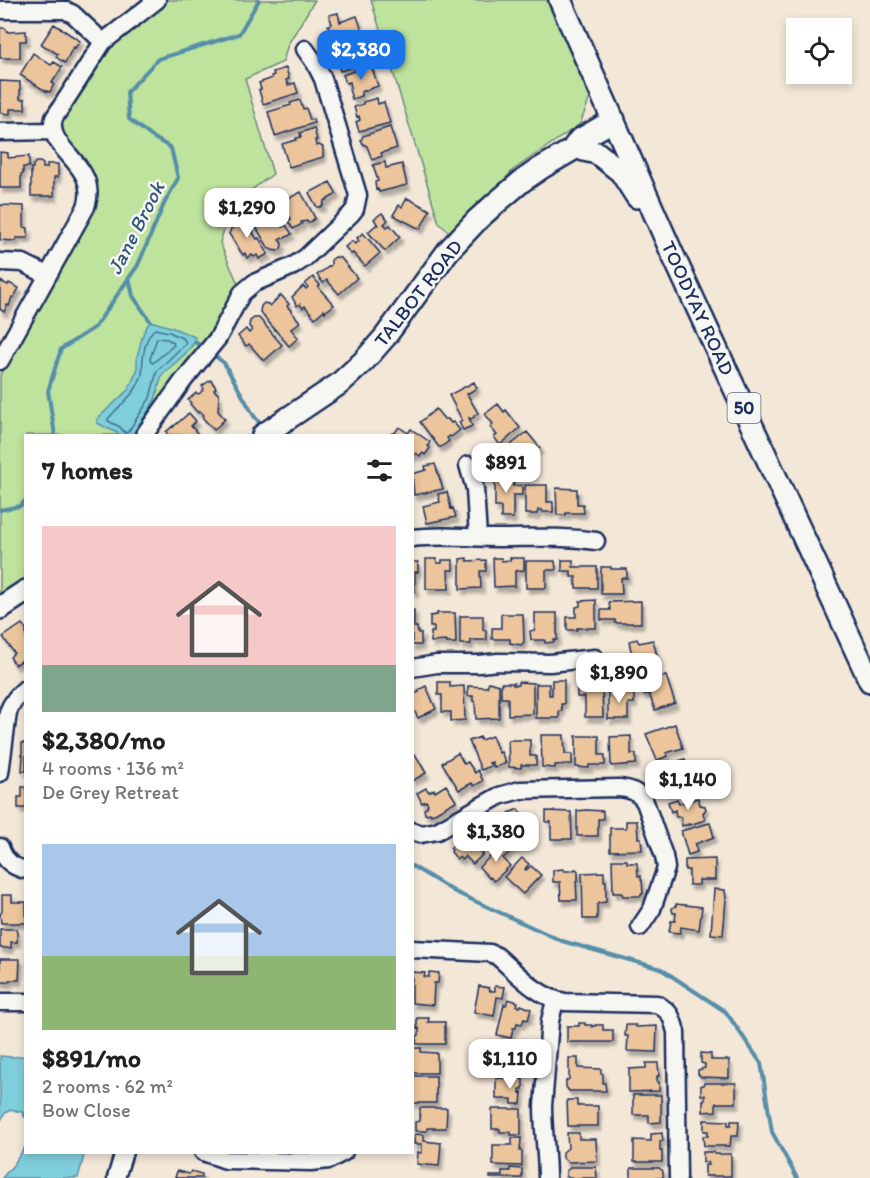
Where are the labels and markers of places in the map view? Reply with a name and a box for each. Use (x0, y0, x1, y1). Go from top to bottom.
pin: $2,380 (312, 30, 410, 81)
pin: $1,290 (198, 188, 296, 239)
pin: $891 (470, 443, 542, 494)
pin: $1,890 (570, 653, 668, 704)
pin: $1,140 (639, 760, 737, 811)
pin: $1,380 (447, 812, 545, 863)
pin: $1,110 (461, 1039, 559, 1090)

